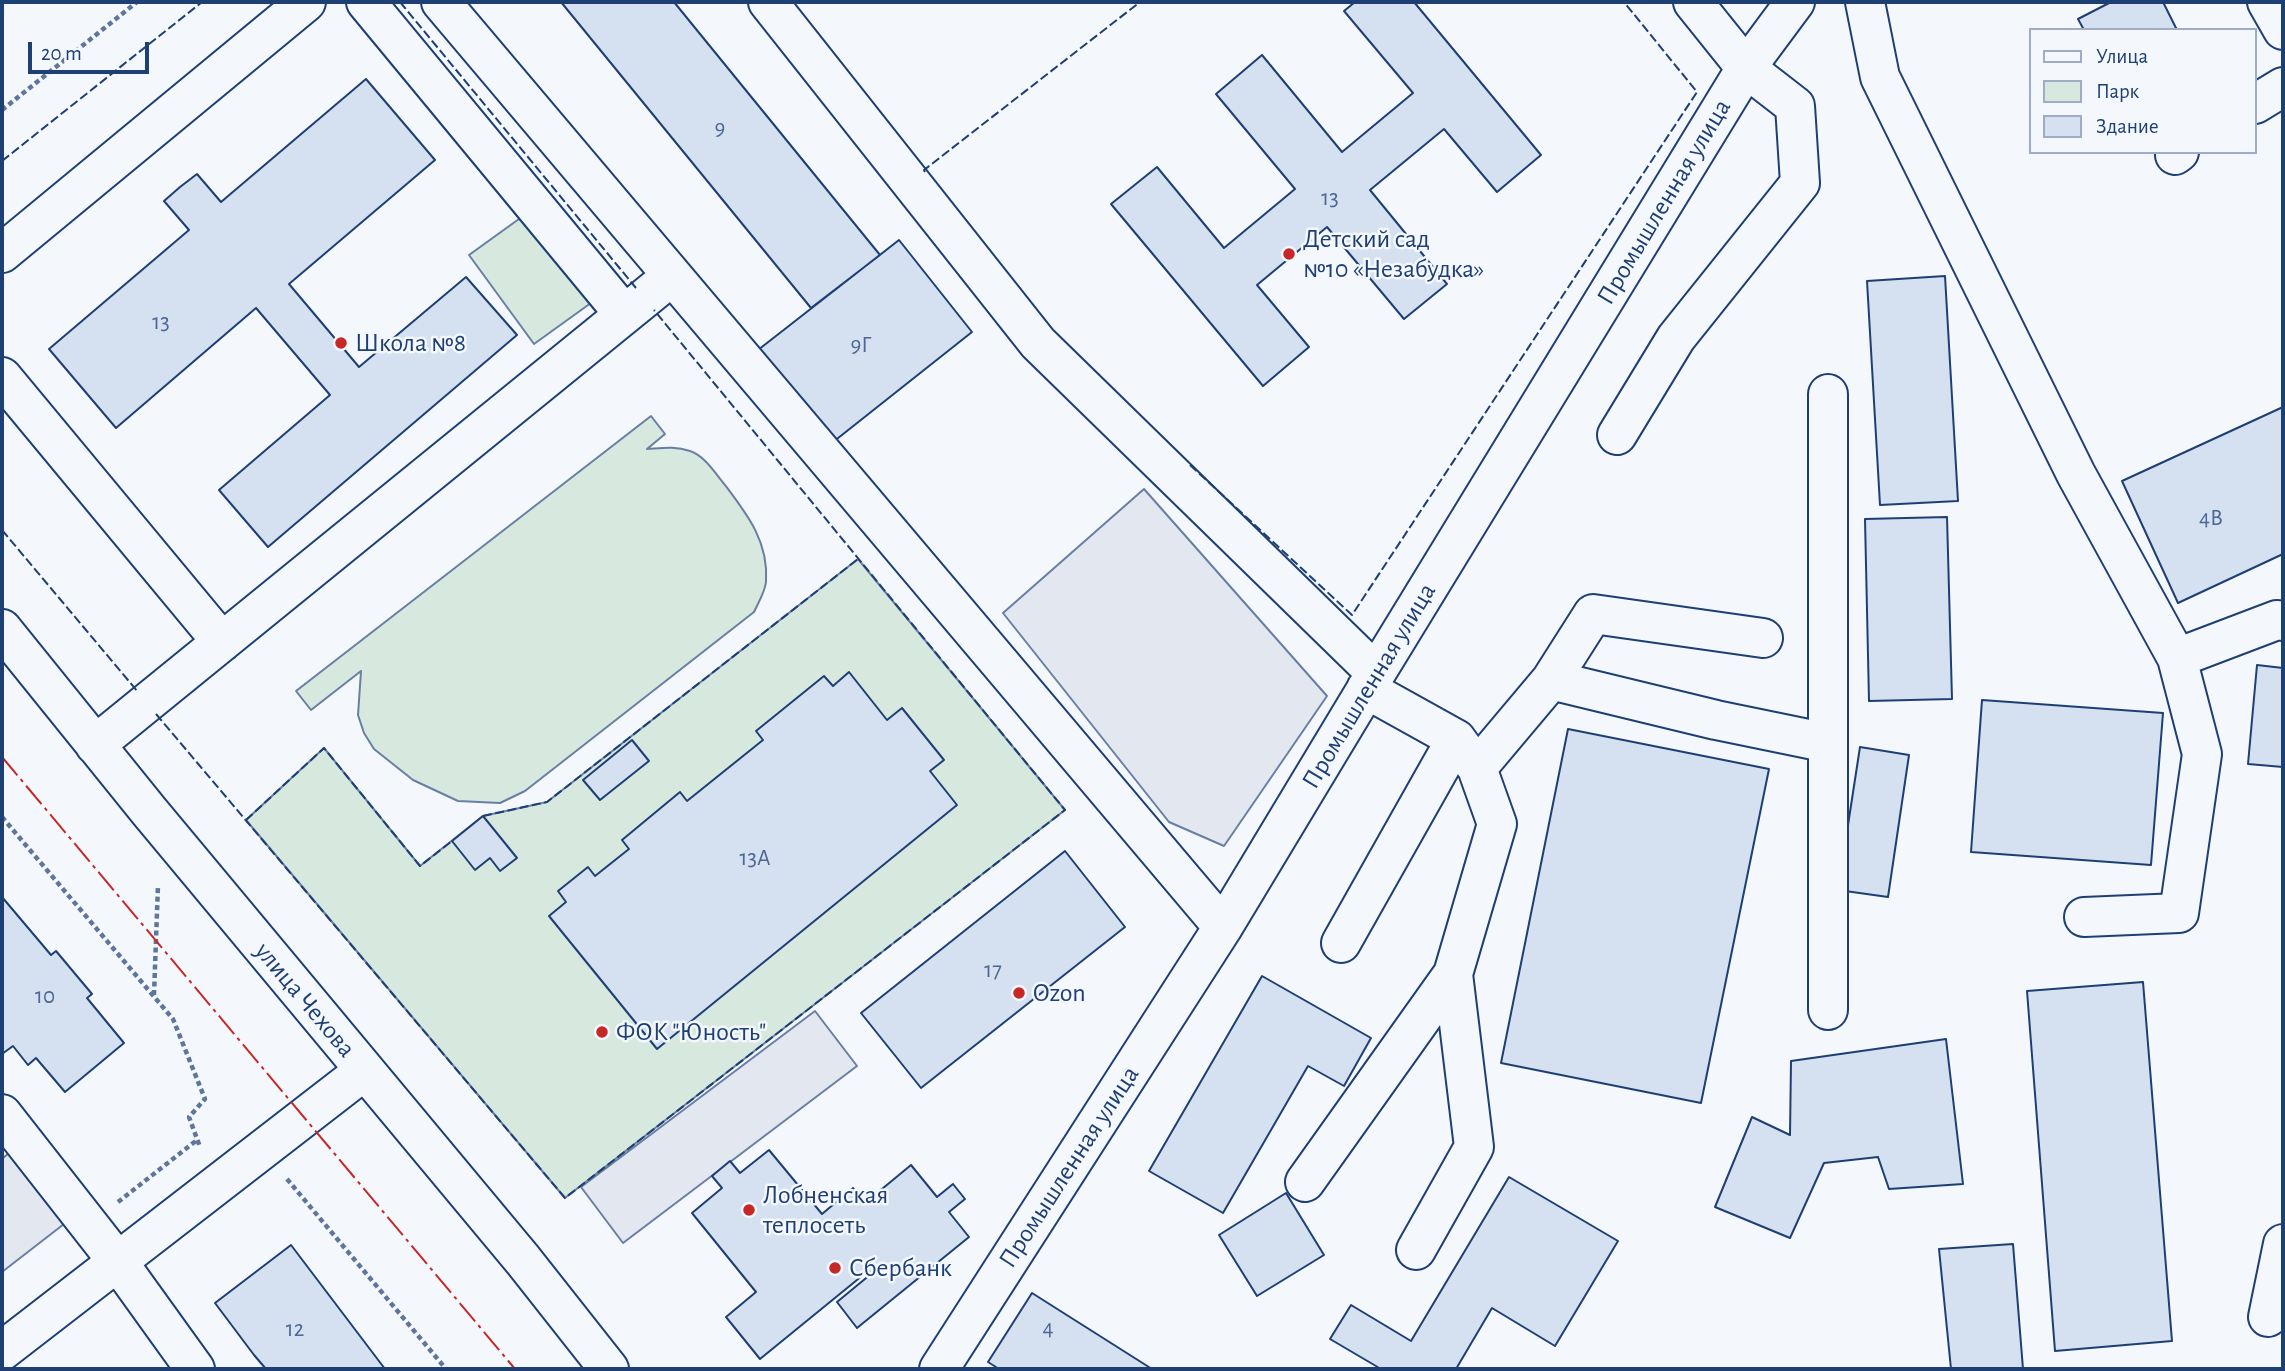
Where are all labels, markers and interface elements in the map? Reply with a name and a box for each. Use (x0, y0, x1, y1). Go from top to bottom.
scale bar (32, 28, 152, 72)
legend (2030, 28, 2257, 154)
text: 20 m (41, 43, 82, 64)
text: Улица (2096, 46, 2148, 67)
text: Парк (2096, 81, 2139, 102)
street label: Промышленная улица (1590, 94, 1738, 310)
house number: 9 (715, 114, 725, 142)
text: Здание (2096, 116, 2159, 137)
house number: 13 (1321, 184, 1339, 212)
place label: Детский сад №10 «Незабудка» (1303, 223, 1484, 284)
marker: Детский сад №10 «Незабудка» (1281, 246, 1297, 262)
house number: 13 (152, 308, 170, 336)
place label: Школа №8 (355, 327, 466, 359)
house number: 9Г (850, 331, 872, 359)
marker: Школа №8 (333, 335, 349, 351)
house number: 4В (2199, 504, 2223, 532)
street label: Промышленная улица (1295, 578, 1443, 794)
house number: 13А (740, 844, 770, 872)
street label: улица Чехова (248, 936, 362, 1064)
house number: 17 (984, 956, 1002, 984)
place label: Ozon (1033, 977, 1086, 1009)
house number: 10 (35, 982, 55, 1010)
marker: Ozon (1011, 985, 1027, 1001)
place label: ФОК "Юность" (616, 1016, 766, 1048)
marker: ФОК "Юность" (594, 1024, 610, 1040)
street label: Промышленная улица (992, 1060, 1146, 1274)
place label: Лобненская теплосеть (763, 1179, 888, 1240)
marker: Лобненская теплосеть (741, 1202, 757, 1218)
place label: Сбербанк (849, 1252, 952, 1284)
marker: Сбербанк (827, 1260, 843, 1276)
house number: 4 (1042, 1314, 1054, 1342)
house number: 12 (286, 1315, 304, 1343)

